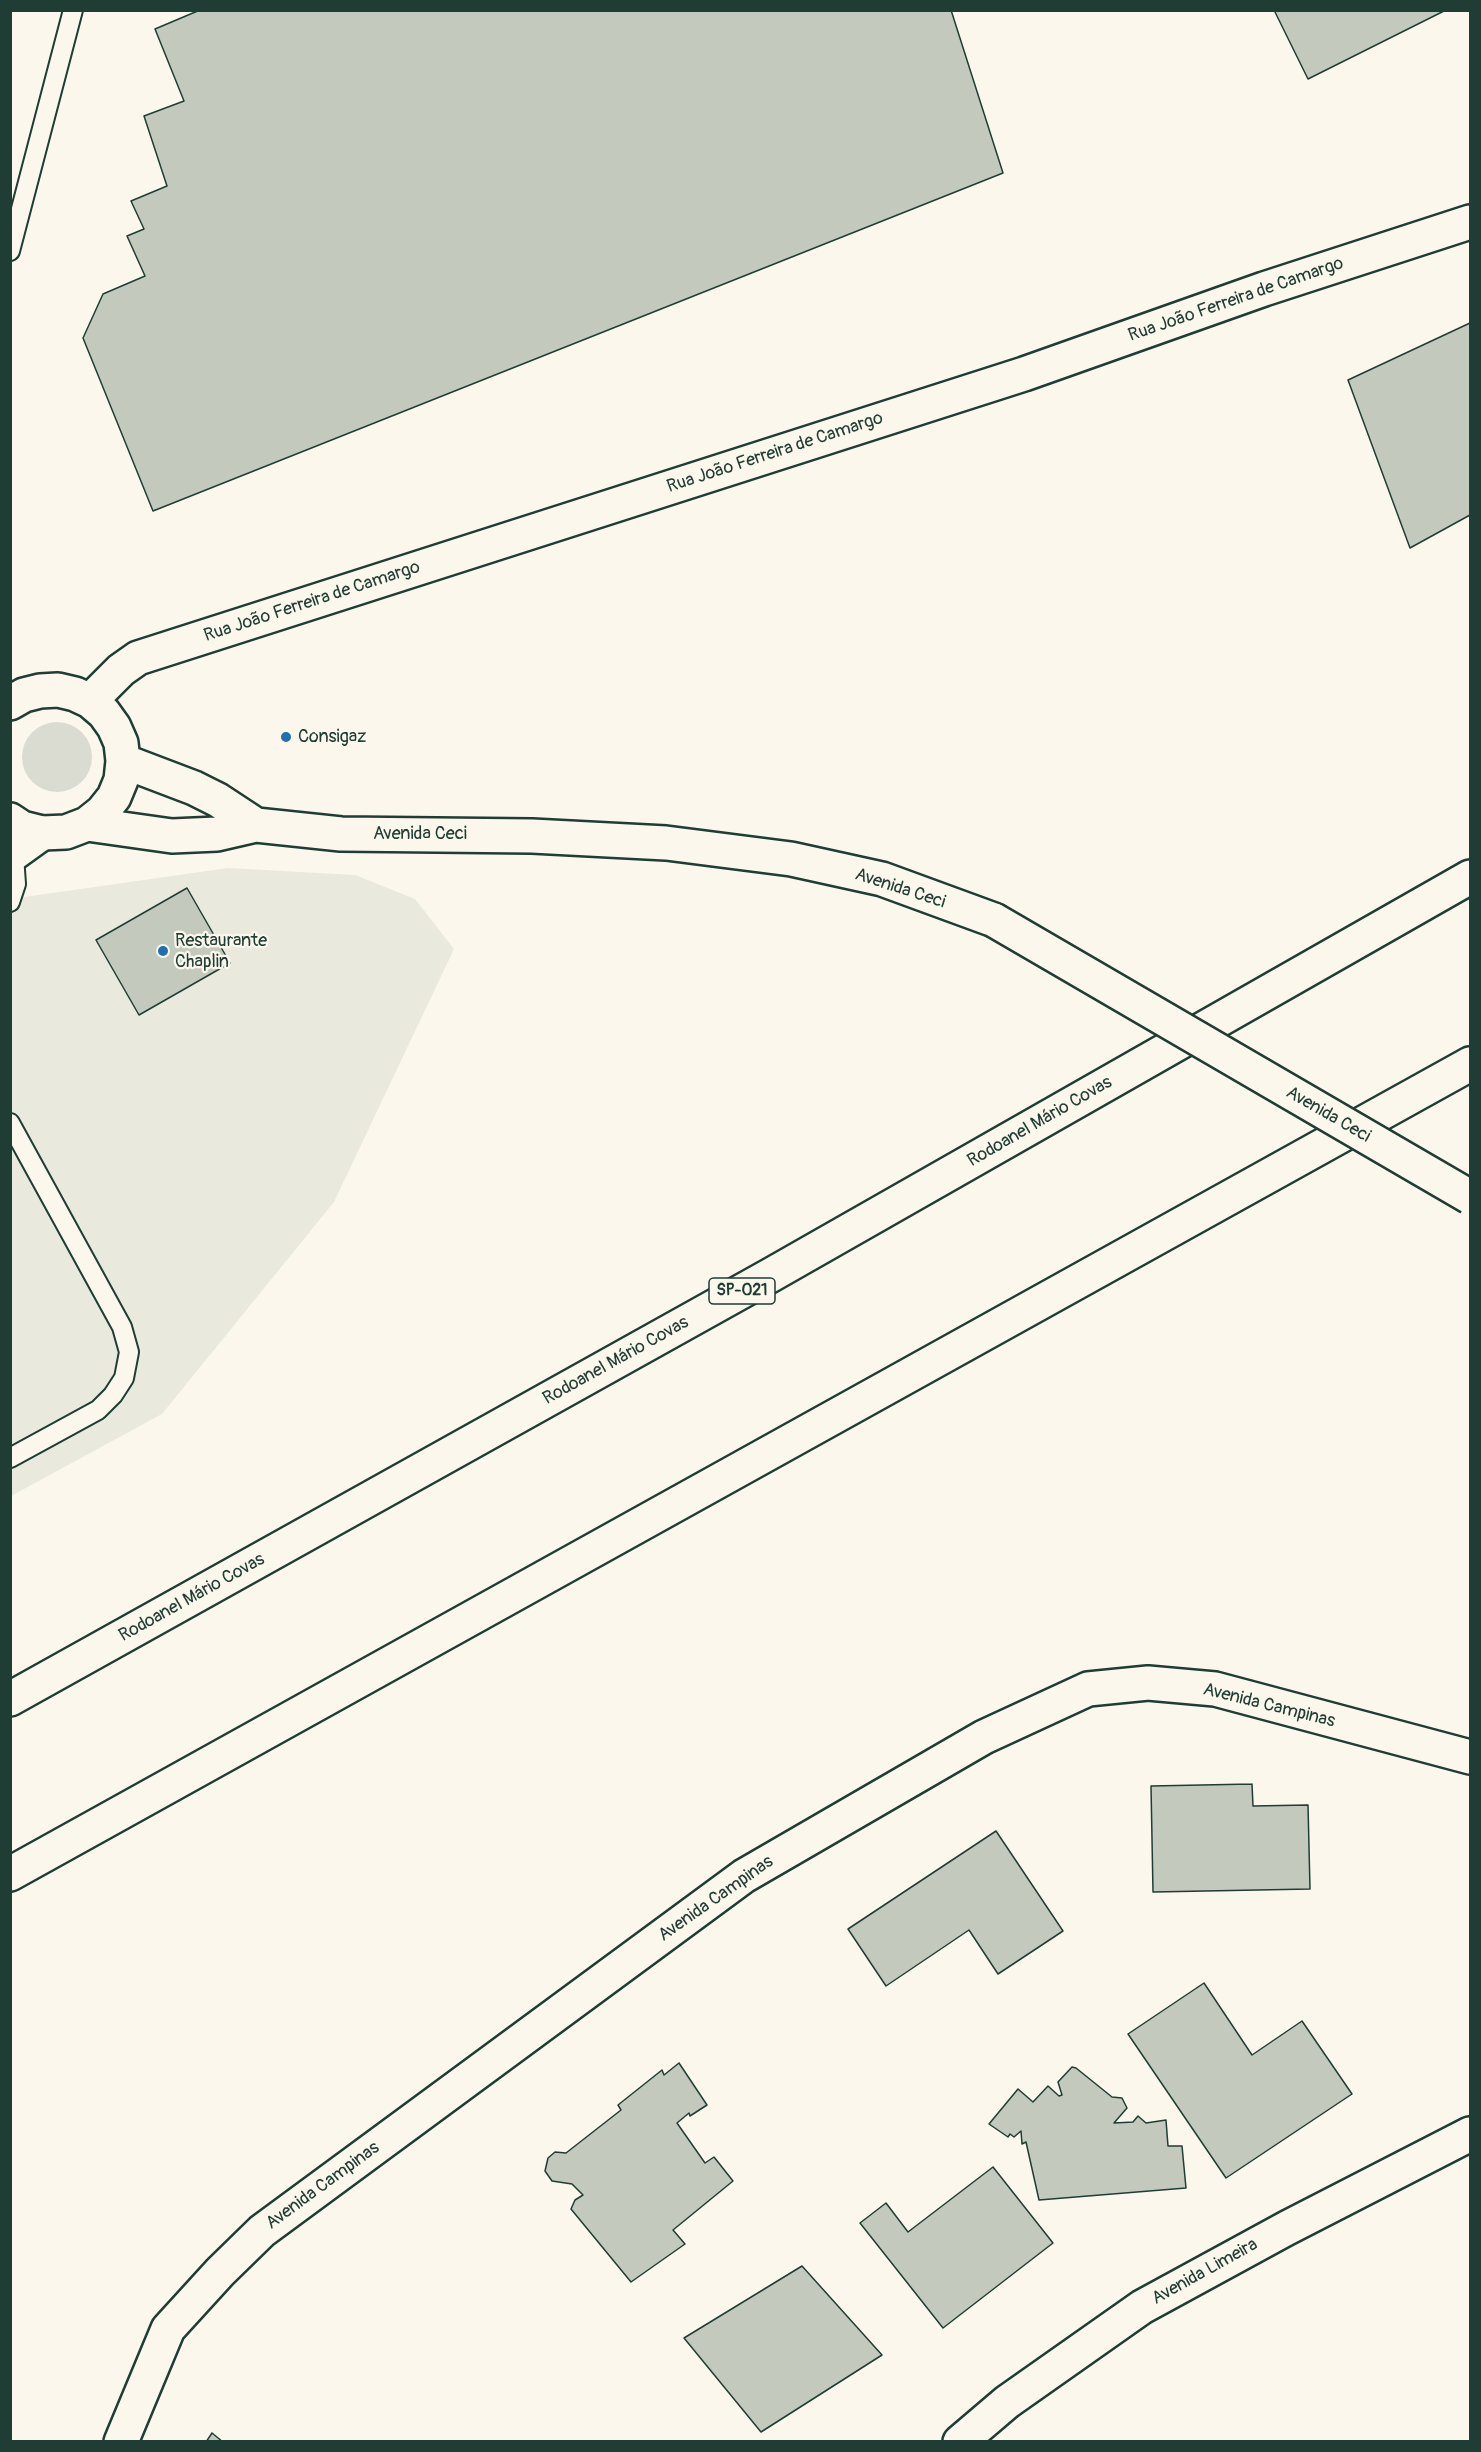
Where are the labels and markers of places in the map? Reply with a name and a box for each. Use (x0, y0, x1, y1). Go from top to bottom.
place label: Consigaz (298, 726, 366, 748)
marker: Consigaz (279, 730, 293, 744)
place label: Restaurante Chaplin (175, 930, 267, 972)
marker: Restaurante Chaplin (156, 944, 170, 958)

